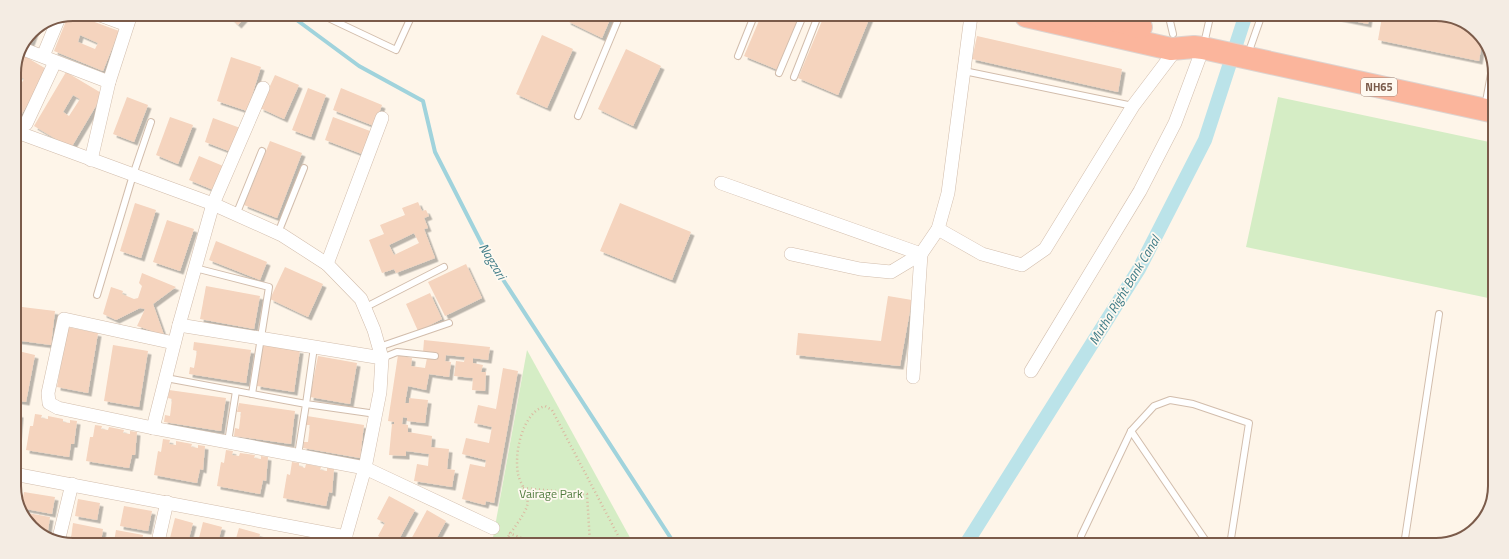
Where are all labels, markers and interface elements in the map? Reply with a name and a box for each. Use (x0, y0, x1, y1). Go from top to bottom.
road number: NH65 (1361, 78, 1397, 96)
water label: Mutha Right Bank Canal (1084, 230, 1166, 348)
water label: Nagzari (474, 239, 512, 284)
park label: Vairage Park (519, 484, 583, 503)

